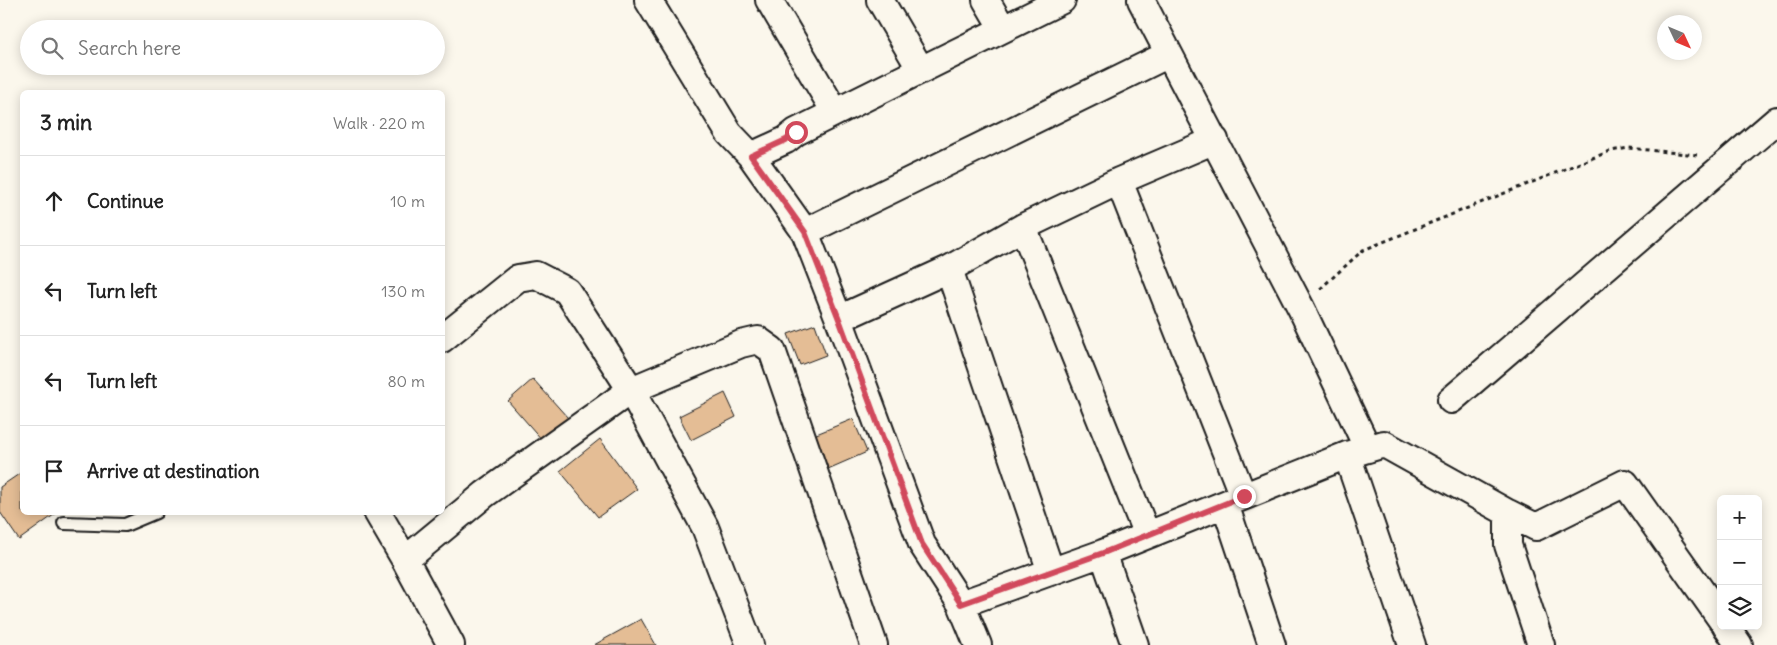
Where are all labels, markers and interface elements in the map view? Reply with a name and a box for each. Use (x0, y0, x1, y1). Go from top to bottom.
north arrow (1657, 15, 1702, 60)
search box (20, 20, 445, 75)
icon: search (38, 34, 66, 62)
text: Search here (78, 36, 181, 60)
text: 3 min (40, 109, 92, 136)
text: Walk · 220 m (333, 113, 425, 133)
route start (785, 121, 808, 144)
icon: ahead (40, 187, 68, 215)
text: Continue (87, 189, 164, 213)
text: 10 m (390, 191, 425, 211)
icon: left (40, 277, 68, 305)
text: Turn left (87, 279, 157, 303)
text: 130 m (381, 281, 425, 301)
icon: left (40, 367, 68, 395)
text: Turn left (87, 369, 157, 393)
text: 80 m (387, 371, 425, 391)
icon: arrive (40, 457, 68, 485)
text: Arrive at destination (87, 459, 260, 483)
route end (1233, 485, 1256, 508)
map controls (1717, 495, 1762, 630)
button: + (1717, 495, 1762, 540)
button: − (1717, 540, 1762, 585)
button: layers (1717, 585, 1762, 630)

